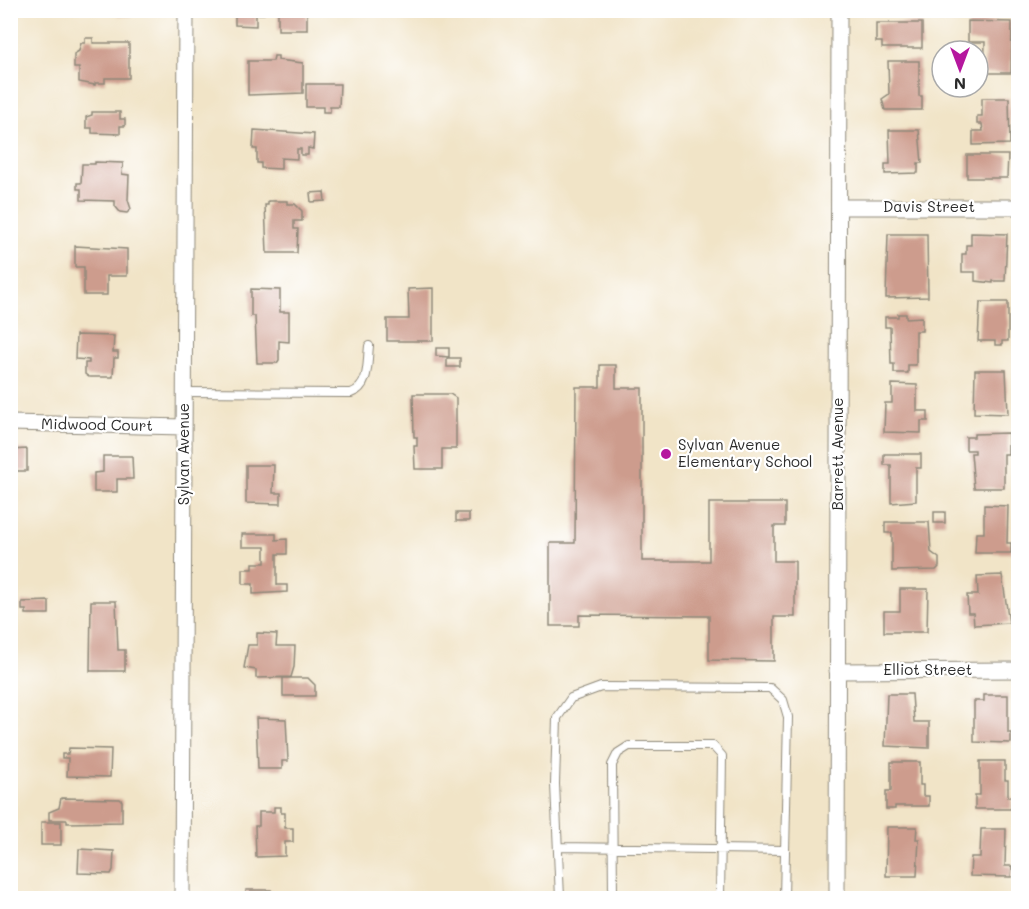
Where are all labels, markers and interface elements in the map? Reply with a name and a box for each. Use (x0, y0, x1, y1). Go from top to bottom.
north arrow (930, 39, 990, 99)
text: N (954, 74, 966, 95)
street label: Davis Street (883, 196, 975, 216)
street label: Barrett Avenue (827, 398, 847, 510)
street label: Sylvan Avenue (173, 403, 193, 505)
street label: Midwood Court (41, 413, 153, 435)
place label: Sylvan Avenue Elementary School (678, 434, 813, 471)
marker: Sylvan Avenue Elementary School (659, 447, 673, 461)
street label: Elliot Street (884, 659, 972, 679)

